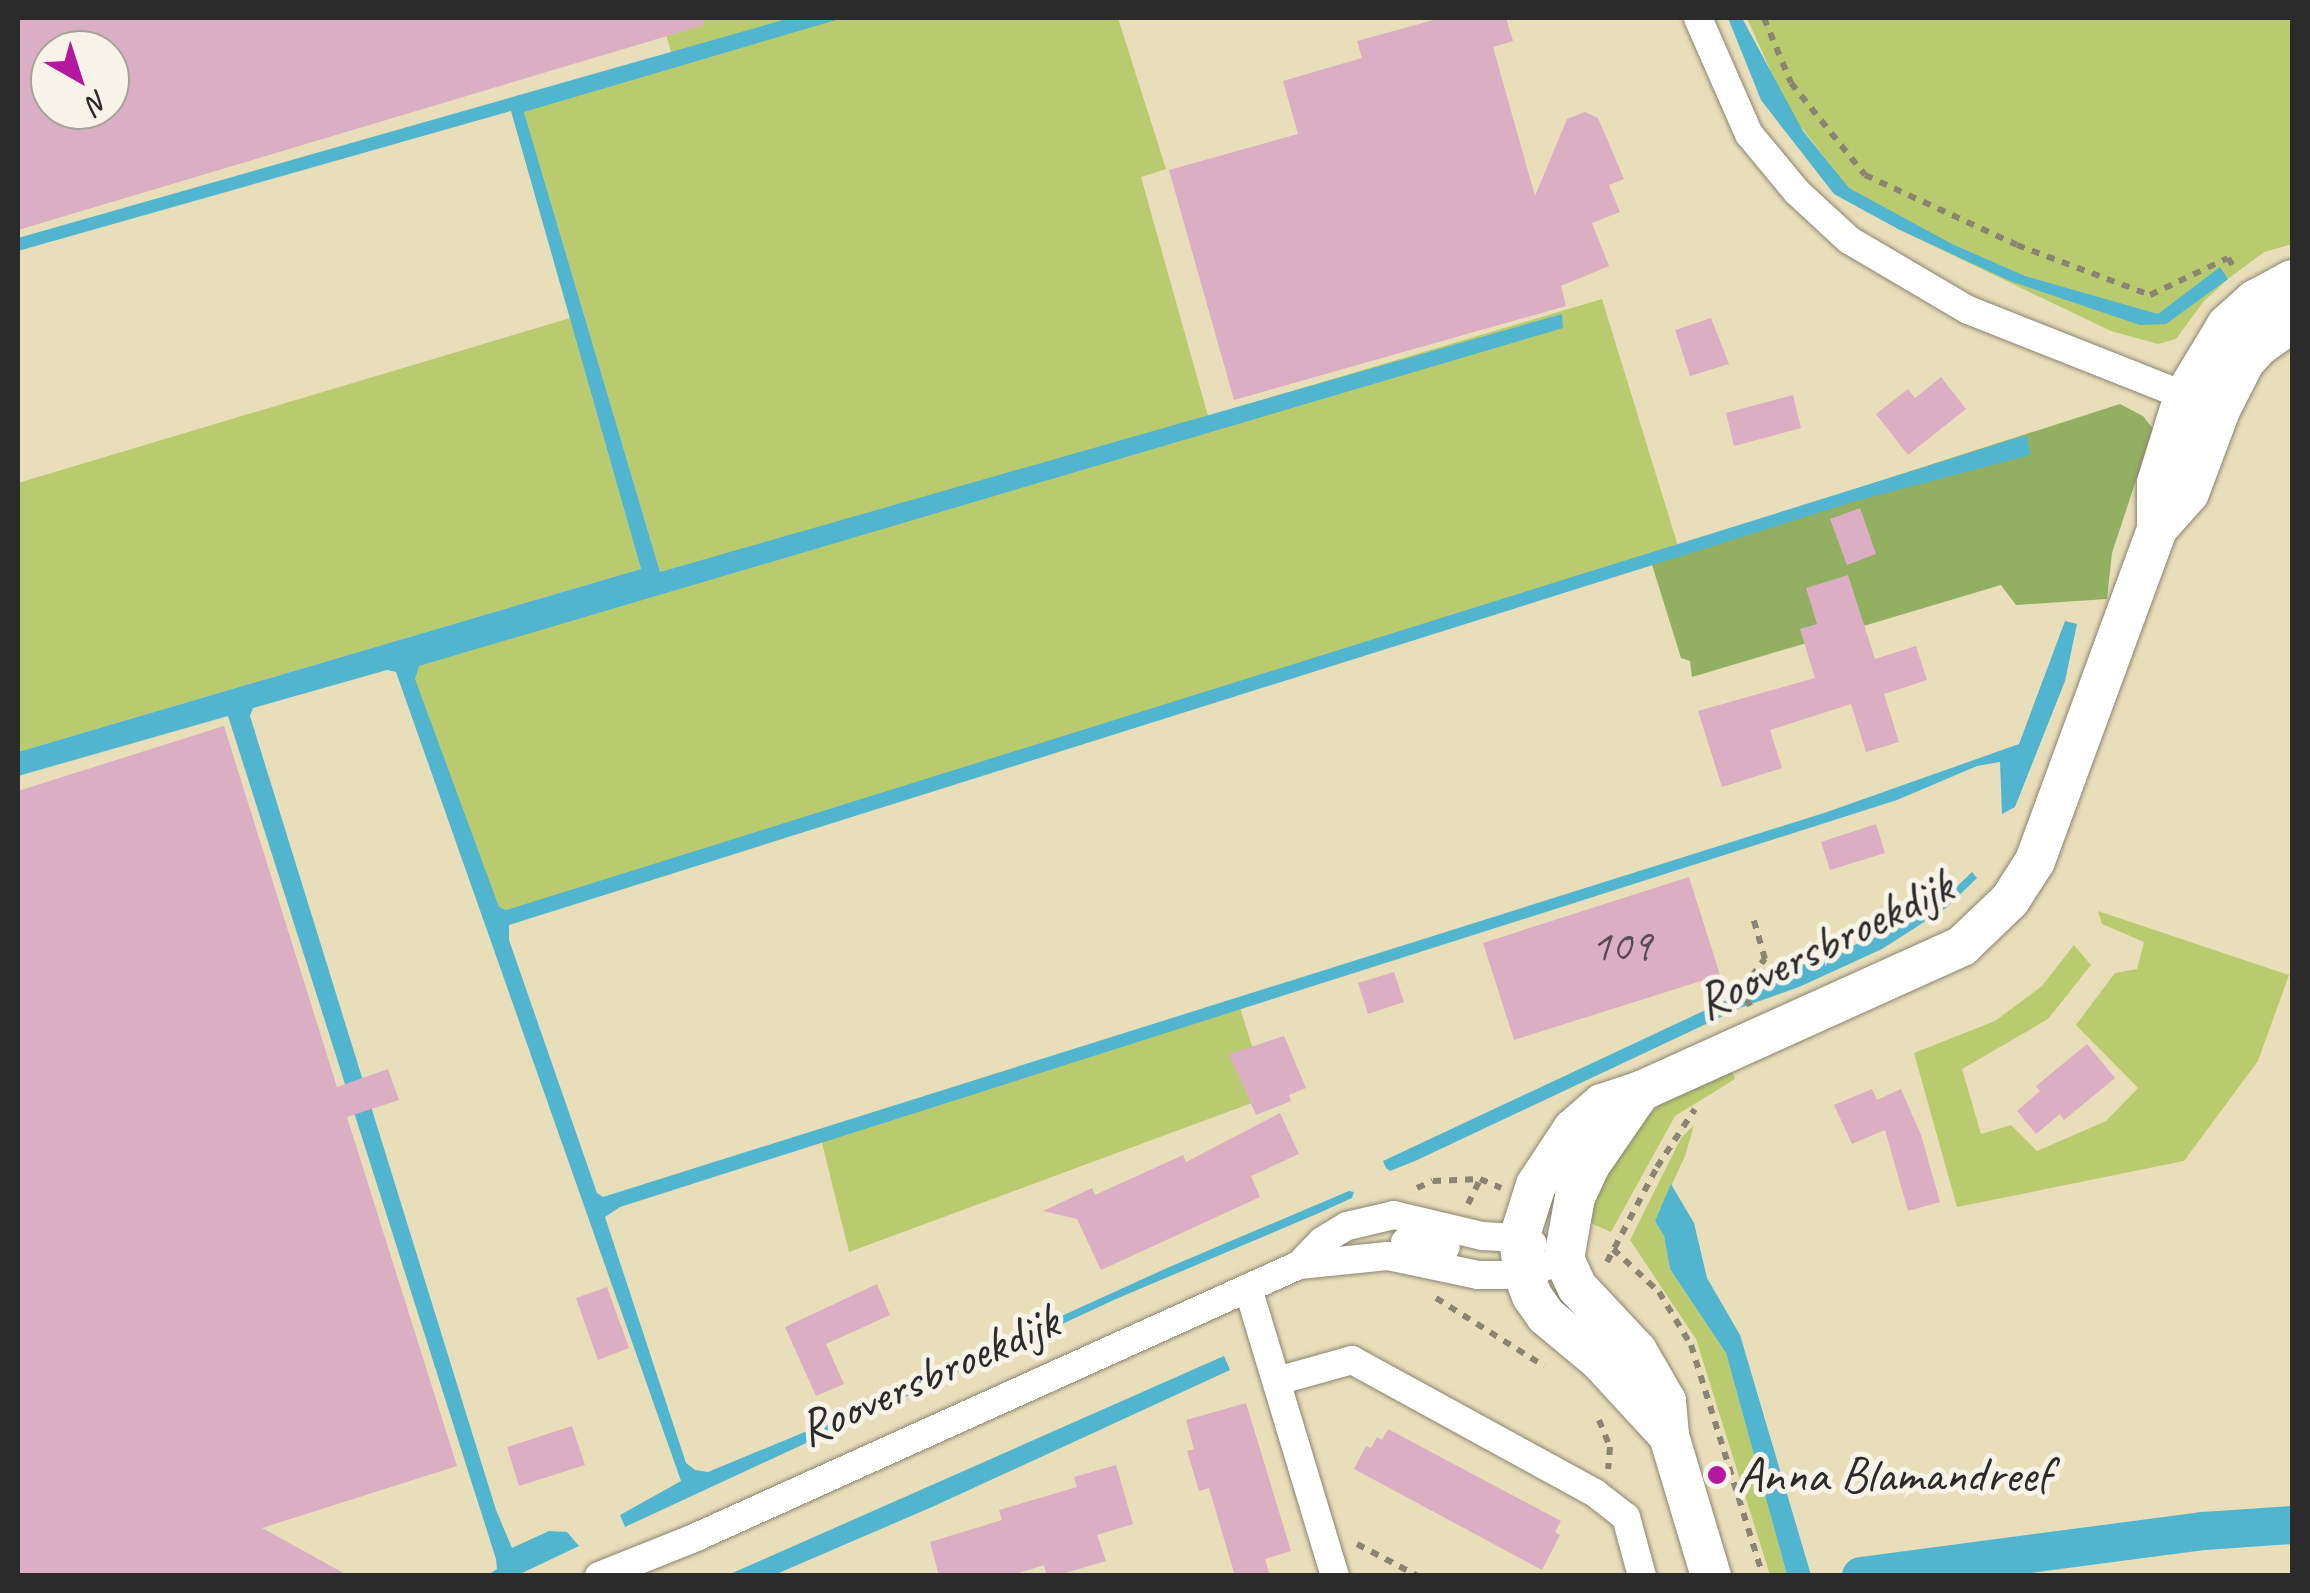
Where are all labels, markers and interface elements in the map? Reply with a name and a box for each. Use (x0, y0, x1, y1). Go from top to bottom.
north arrow (30, 30, 130, 130)
text: N (80, 83, 116, 121)
street label: Rooversbroekdijk (1686, 856, 1962, 1032)
house number: 109 (1591, 919, 1651, 973)
street label: Rooversbroekdijk (788, 1291, 1068, 1459)
place label: Anna Blamandreef (1737, 1445, 2055, 1505)
marker: Anna Blamandreef (1706, 1464, 1728, 1486)

